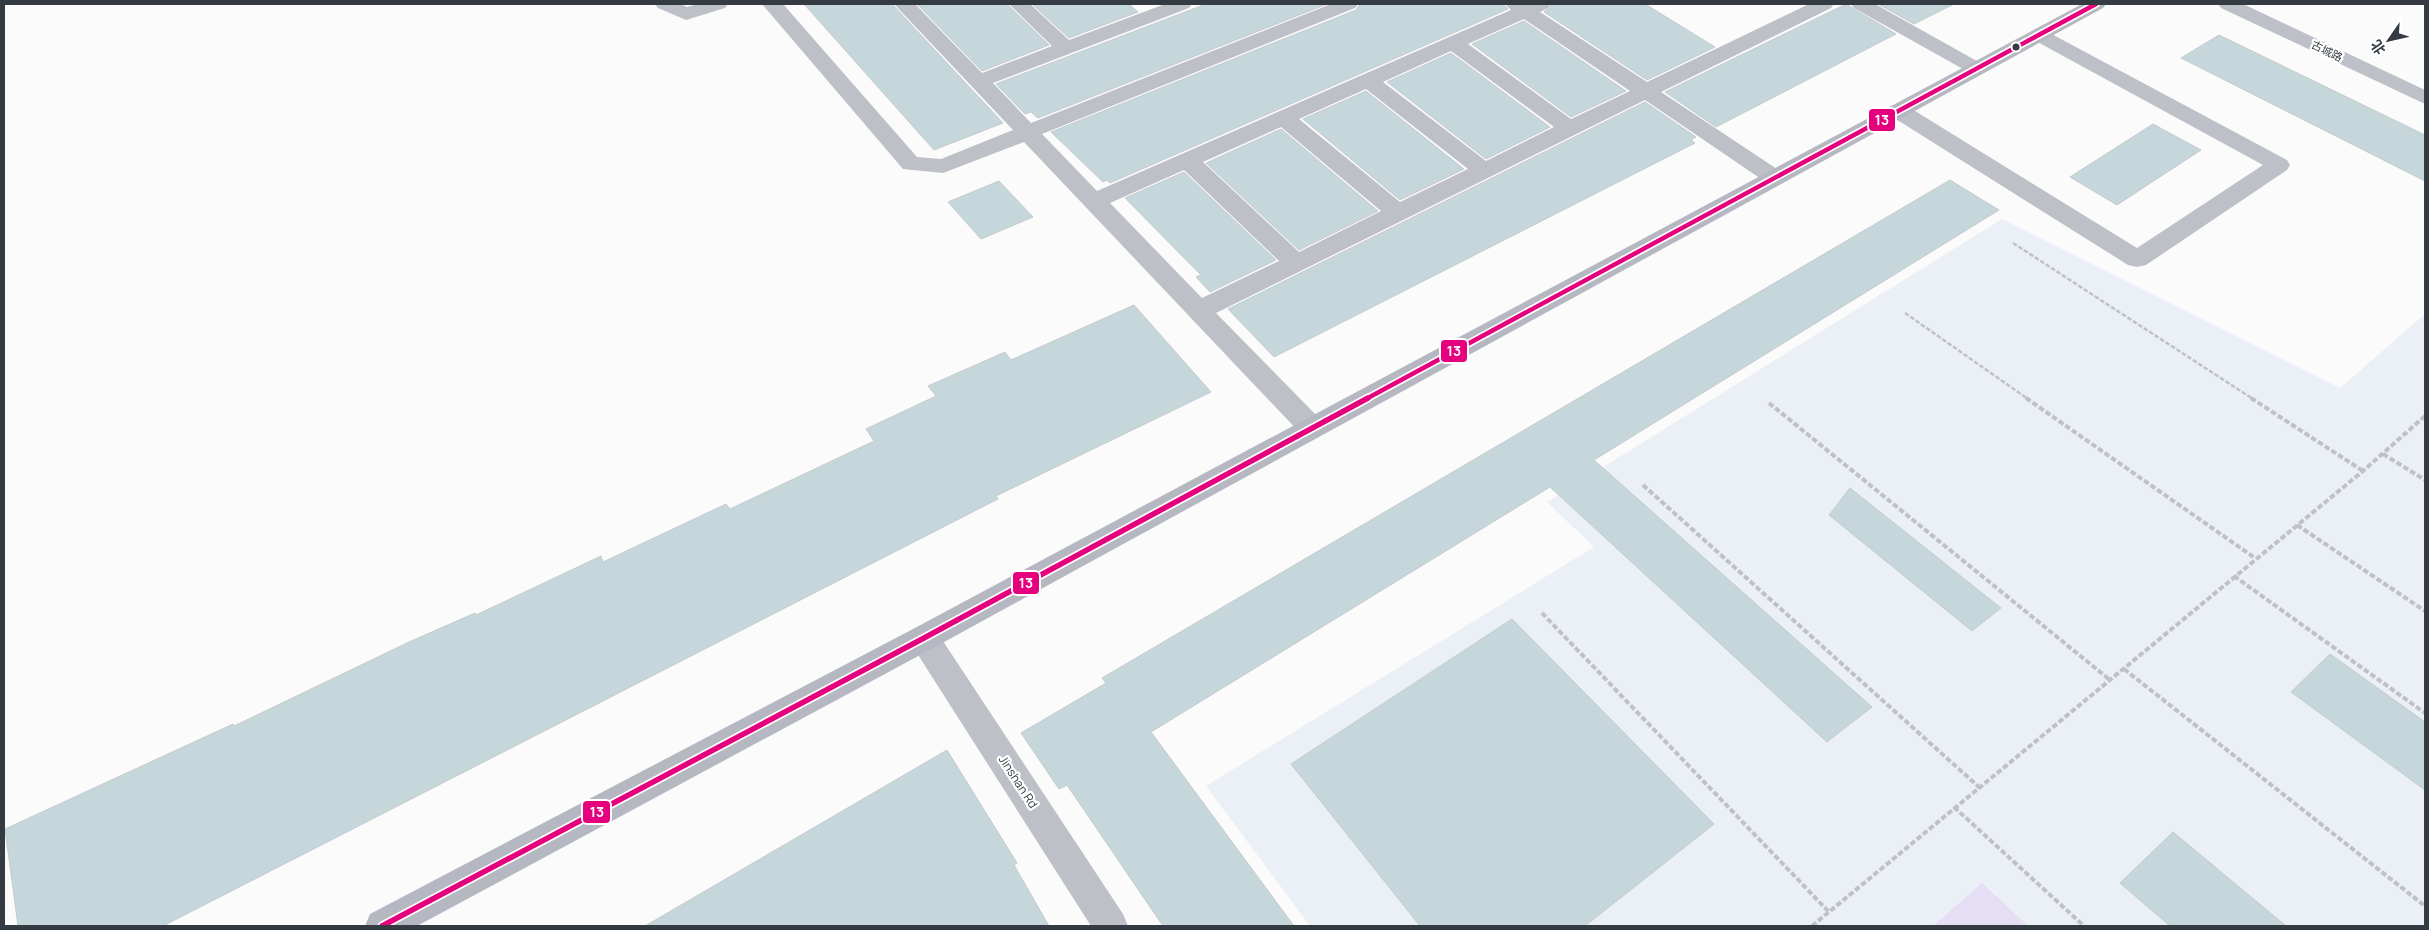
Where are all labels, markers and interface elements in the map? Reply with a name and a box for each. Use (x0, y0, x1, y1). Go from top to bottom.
north arrow (2364, 15, 2414, 65)
text: 北 (2366, 36, 2390, 59)
street label: 古城路 (2309, 37, 2345, 65)
unlabelled marker (2011, 42, 2021, 52)
line badge: 13 (1868, 108, 1896, 132)
text: 13 (1875, 110, 1889, 129)
line badge: 13 (1440, 339, 1468, 363)
text: 13 (1447, 341, 1461, 360)
line badge: 13 (1012, 571, 1040, 595)
text: 13 (1019, 573, 1033, 592)
street label: Jinshan Rd (995, 752, 1042, 811)
line badge: 13 (582, 800, 611, 824)
text: 13 (590, 802, 604, 821)

